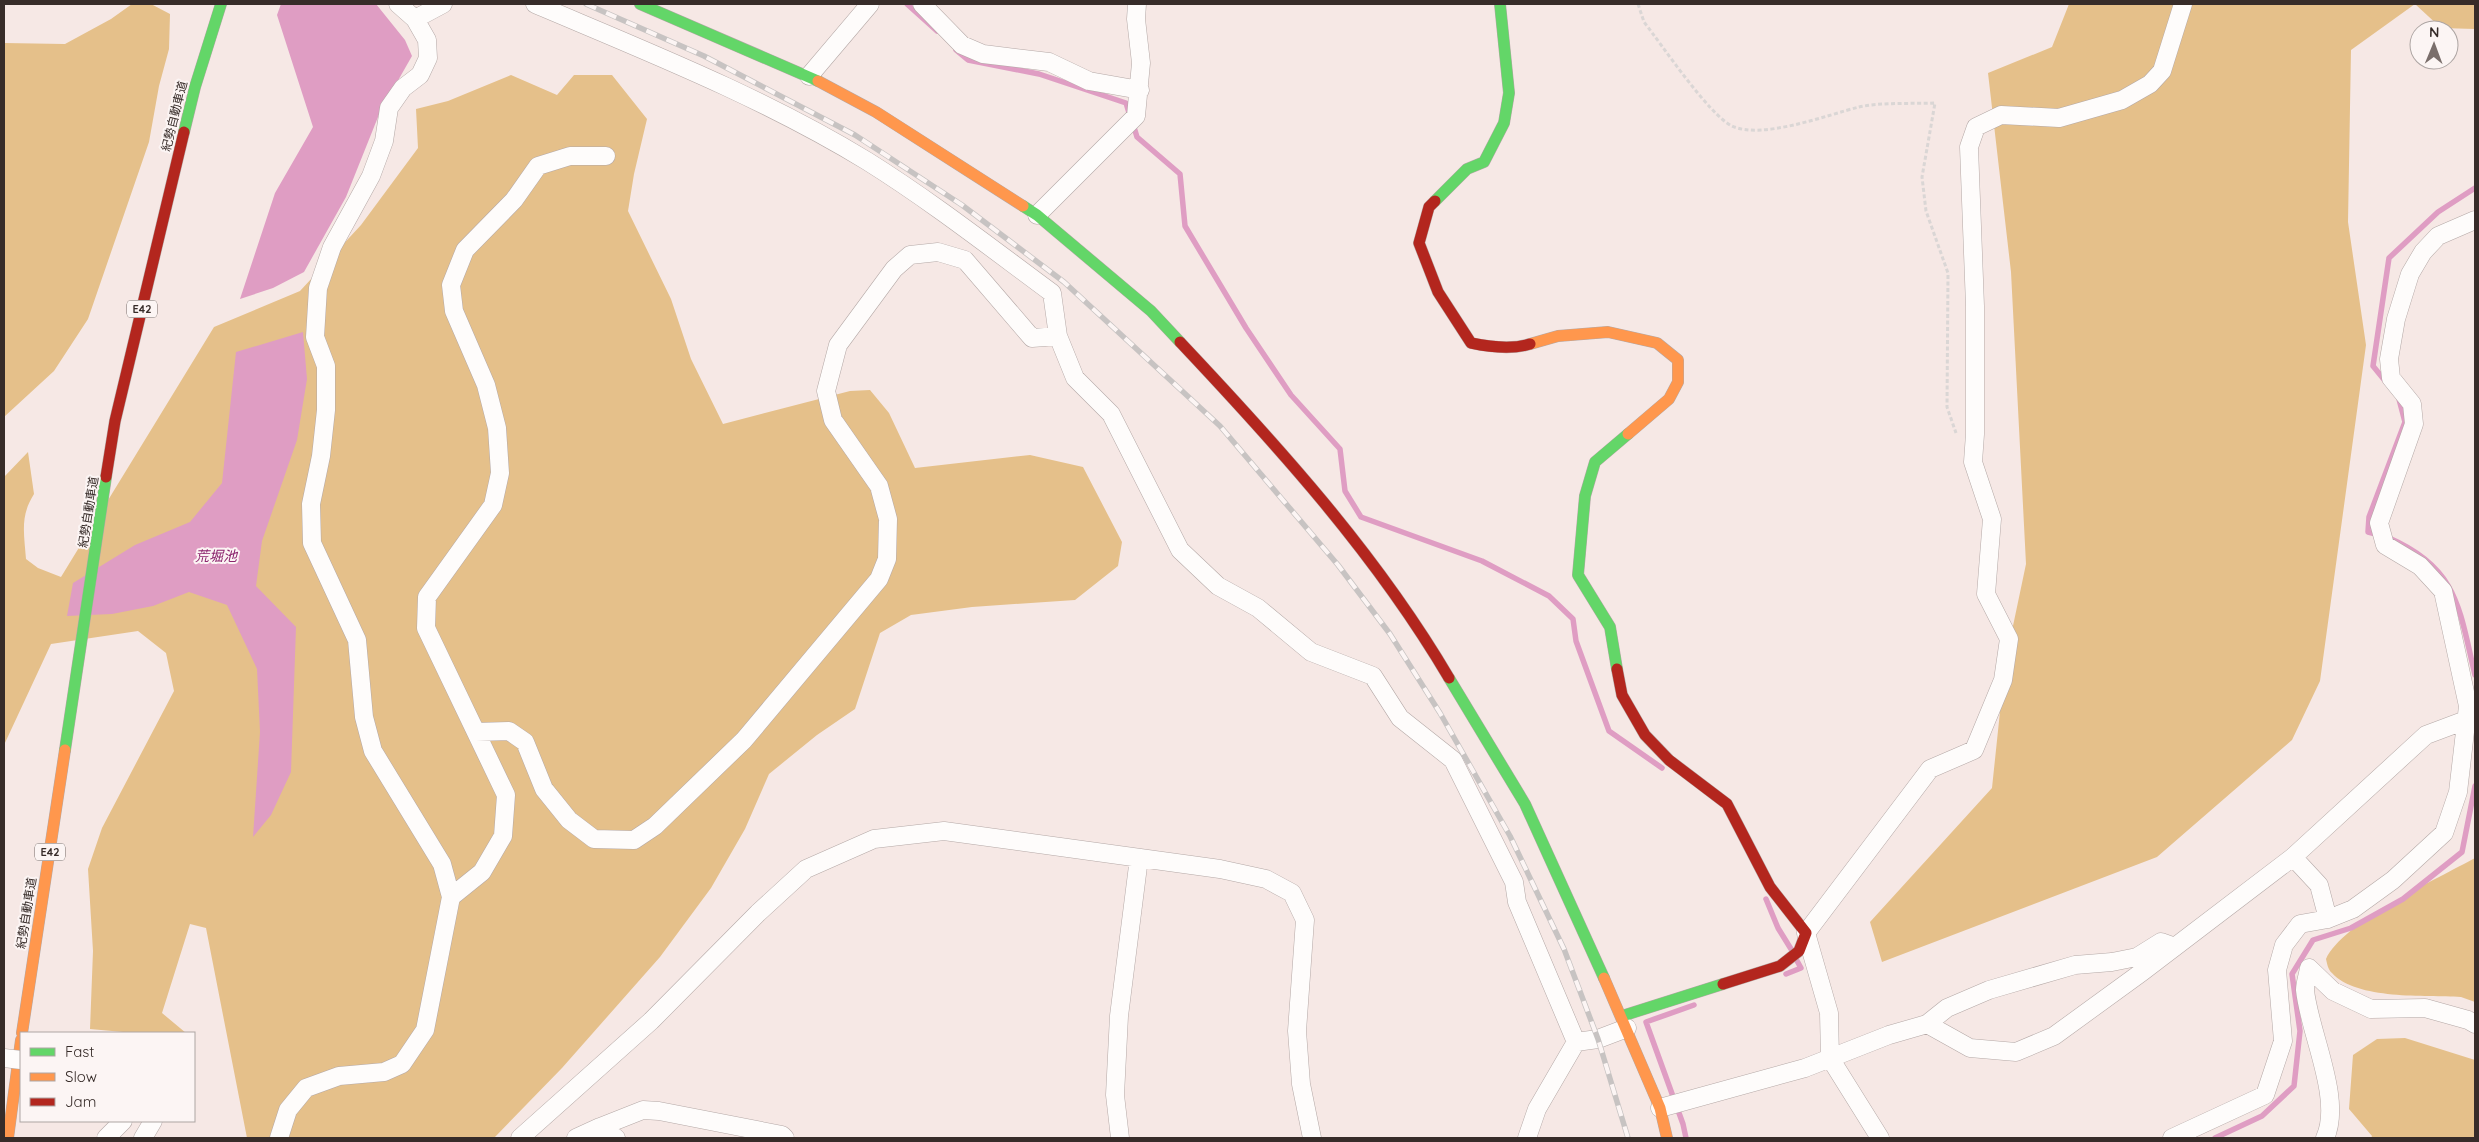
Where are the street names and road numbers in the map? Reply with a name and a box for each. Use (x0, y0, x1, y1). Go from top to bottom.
street label: 紀勢自動車道 (158, 79, 190, 153)
road number: E42 (127, 300, 157, 318)
street label: 紀勢自動車道 (75, 475, 101, 549)
road number: E42 (35, 844, 65, 860)
street label: 紀勢自動車道 (13, 876, 39, 950)

